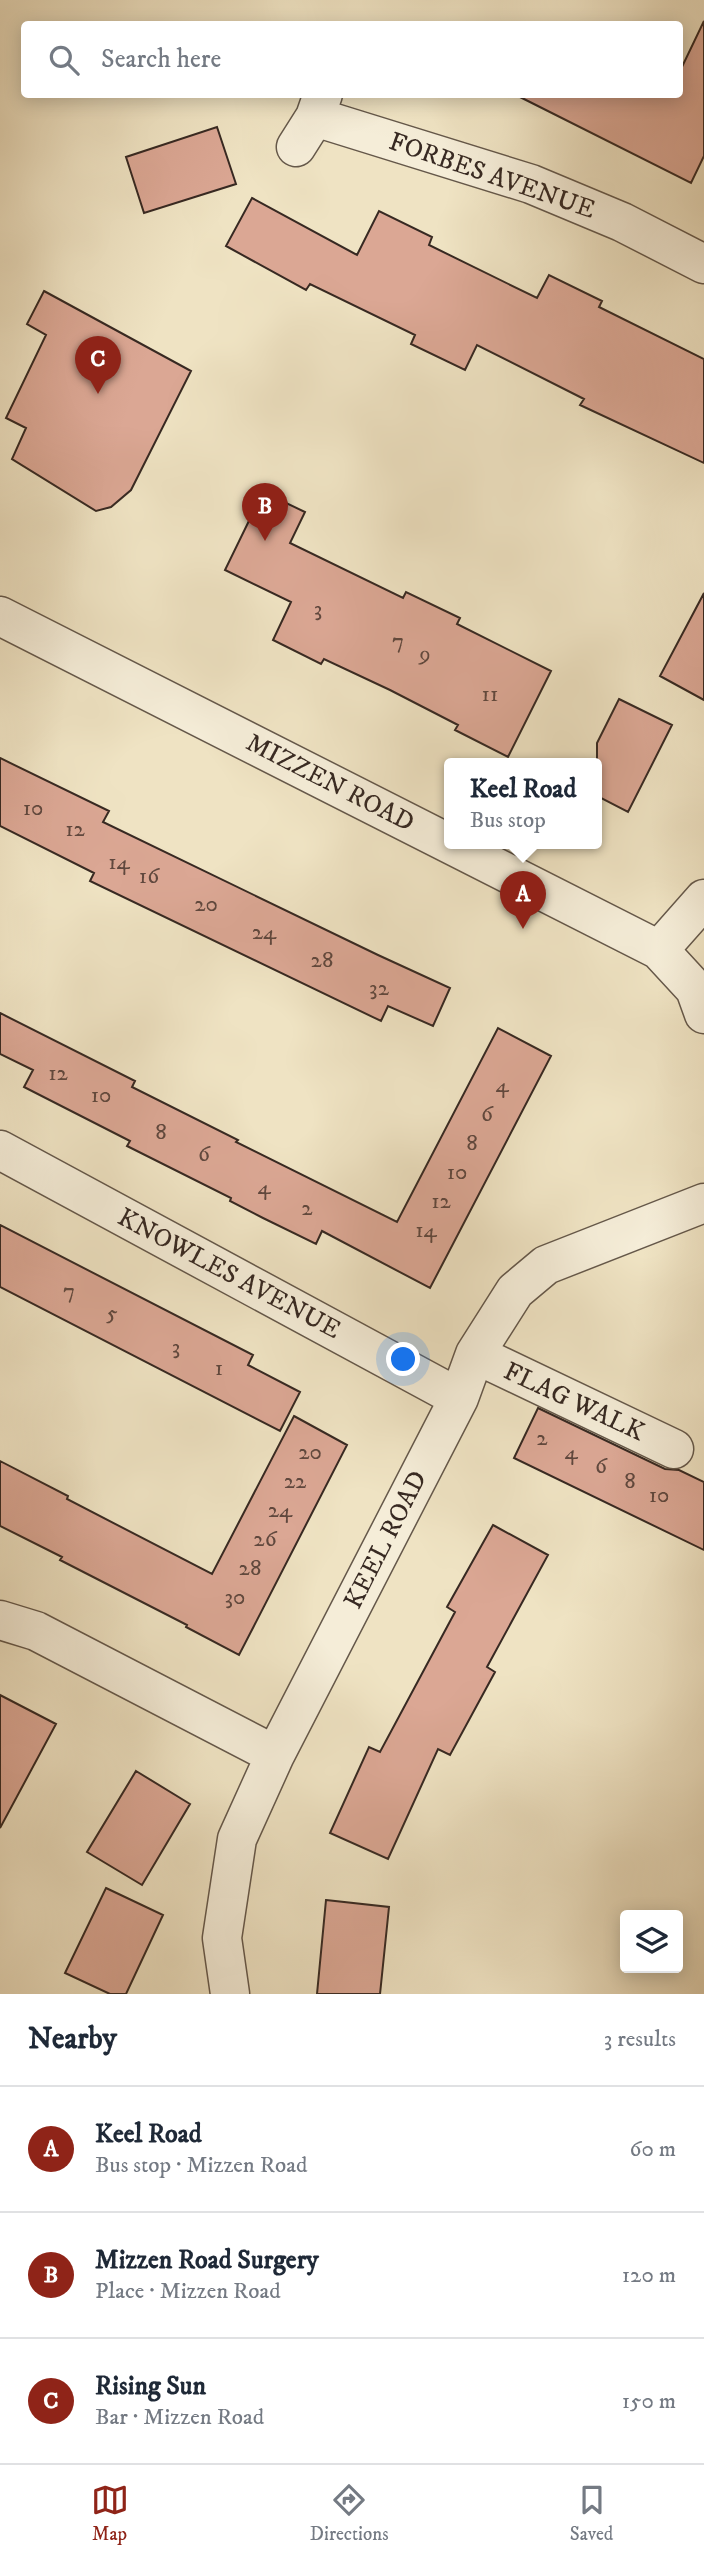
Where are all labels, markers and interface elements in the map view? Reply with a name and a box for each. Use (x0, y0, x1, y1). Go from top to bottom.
search box (21, 21, 683, 98)
icon: search (45, 41, 83, 79)
text: Search here (101, 43, 221, 76)
street label: FORBES AVENUE (385, 125, 599, 227)
pin: C (75, 336, 121, 394)
pin: B (242, 483, 288, 541)
house number: 3 (314, 595, 322, 624)
house number: 7 (392, 627, 404, 656)
house number: 9 (418, 640, 431, 669)
house number: 11 (482, 680, 498, 709)
street label: MIZZEN ROAD (240, 726, 420, 840)
popup (444, 758, 602, 849)
text: Keel Road (470, 773, 576, 806)
house number: 10 (23, 794, 43, 823)
text: Bus stop (470, 806, 546, 835)
house number: 12 (65, 815, 86, 844)
house number: 14 (108, 848, 131, 877)
house number: 16 (139, 862, 160, 891)
pin: A (500, 871, 546, 929)
house number: 20 (194, 890, 218, 919)
house number: 24 (252, 918, 277, 947)
house number: 28 (311, 946, 333, 975)
house number: 32 (369, 974, 390, 1003)
house number: 12 (48, 1059, 69, 1088)
house number: 4 (495, 1071, 509, 1100)
house number: 10 (91, 1081, 111, 1110)
house number: 6 (481, 1100, 494, 1129)
house number: 8 (155, 1118, 167, 1147)
house number: 8 (466, 1129, 478, 1158)
house number: 6 (198, 1140, 211, 1169)
house number: 10 (447, 1158, 467, 1187)
house number: 4 (257, 1173, 271, 1202)
house number: 12 (431, 1187, 452, 1216)
house number: 2 (301, 1194, 313, 1223)
street label: KNOWLES AVENUE (112, 1201, 346, 1347)
house number: 14 (415, 1216, 438, 1245)
house number: 7 (63, 1277, 75, 1306)
house number: 5 (106, 1299, 118, 1328)
house number: 3 (172, 1333, 180, 1362)
your location (386, 1342, 420, 1376)
house number: 1 (215, 1354, 223, 1383)
street label: FLAG WALK (498, 1355, 650, 1449)
house number: 2 (536, 1424, 548, 1453)
house number: 20 (298, 1438, 322, 1467)
house number: 4 (564, 1438, 578, 1467)
house number: 6 (595, 1452, 608, 1481)
street label: KEEL ROAD (337, 1465, 435, 1615)
house number: 22 (284, 1467, 307, 1496)
house number: 8 (624, 1467, 636, 1496)
house number: 10 (649, 1481, 669, 1510)
house number: 24 (268, 1496, 293, 1525)
house number: 26 (253, 1525, 278, 1554)
house number: 28 (239, 1554, 261, 1583)
house number: 30 (225, 1583, 245, 1612)
map controls (620, 1910, 683, 1973)
button: layers (620, 1910, 683, 1973)
text: Nearby (28, 2021, 117, 2058)
text: 3 results (604, 2025, 676, 2054)
text: Keel Road (95, 2118, 202, 2151)
text: A (44, 2135, 58, 2164)
text: 60 m (629, 2135, 676, 2164)
text: Bus stop · Mizzen Road (95, 2151, 307, 2180)
text: Mizzen Road Surgery (95, 2244, 319, 2277)
text: B (44, 2261, 58, 2290)
text: 120 m (622, 2261, 676, 2290)
text: Place · Mizzen Road (95, 2277, 281, 2306)
text: Rising Sun (95, 2370, 206, 2403)
text: C (43, 2387, 59, 2416)
text: 150 m (622, 2387, 676, 2416)
text: Bar · Mizzen Road (95, 2403, 264, 2432)
tab: Map (91, 2481, 129, 2546)
tab: Directions (310, 2481, 389, 2546)
tab: Saved (570, 2481, 613, 2546)

